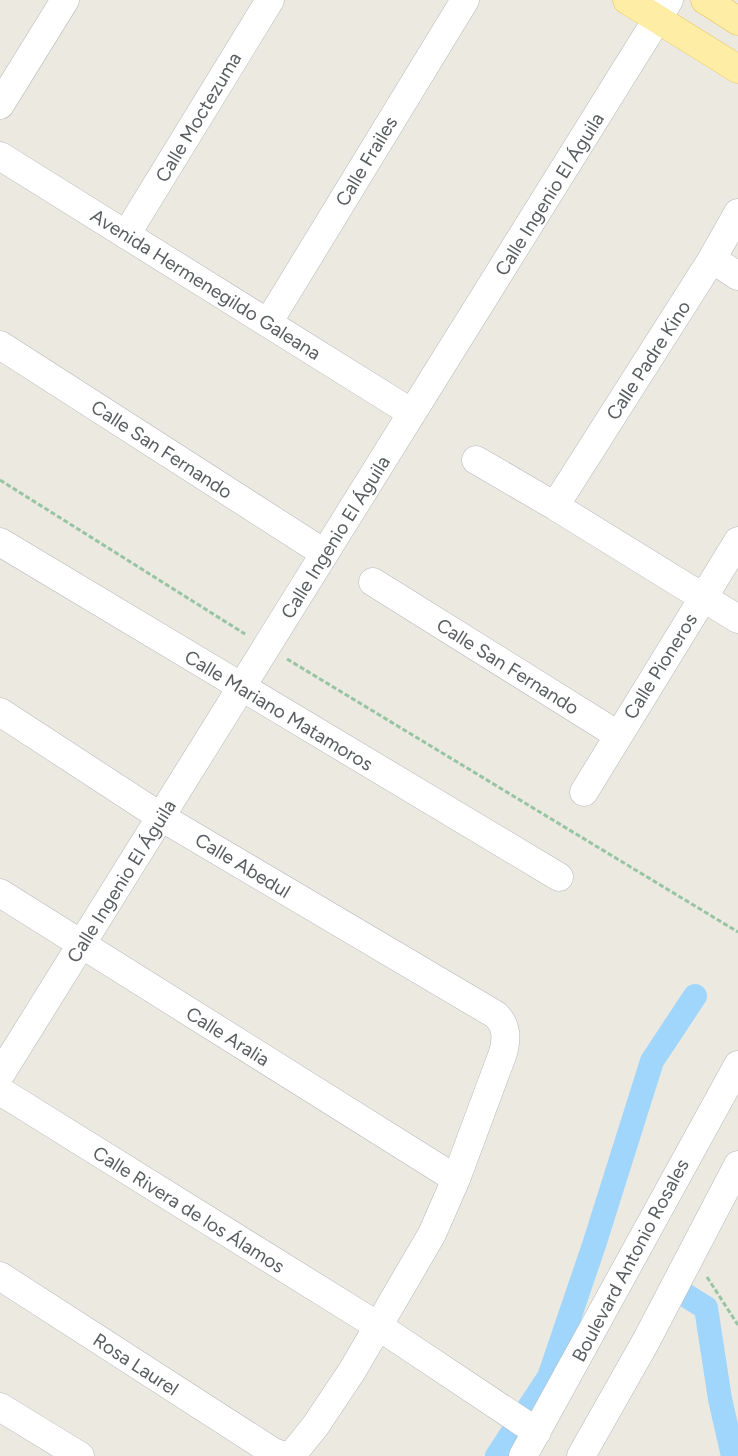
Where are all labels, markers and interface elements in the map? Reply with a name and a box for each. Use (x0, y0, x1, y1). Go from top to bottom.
street label: Calle Moctezuma (151, 48, 246, 186)
street label: Calle Ingenio El Águila (490, 109, 609, 280)
street label: Calle Frailes (331, 112, 402, 210)
street label: Avenida Hermenegildo Galeana (86, 204, 325, 365)
street label: Calle Padre Kino (601, 296, 696, 424)
street label: Calle San Fernando (87, 395, 237, 504)
street label: Calle Ingenio El Águila (276, 452, 395, 623)
street label: Calle Pioneros (619, 609, 702, 723)
street label: Calle San Fernando (432, 613, 583, 720)
street label: Calle Mariano Matamoros (180, 645, 377, 776)
street label: Calle Ingenio El Águila (62, 796, 181, 967)
street label: Calle Abedul (191, 828, 295, 903)
street label: Calle Aralia (182, 1002, 274, 1071)
street label: Calle Rivera de los Álamos (89, 1141, 289, 1278)
street label: Boulevard Antonio Rosales (567, 1155, 694, 1366)
street label: Rosa Laurel (89, 1328, 183, 1401)

